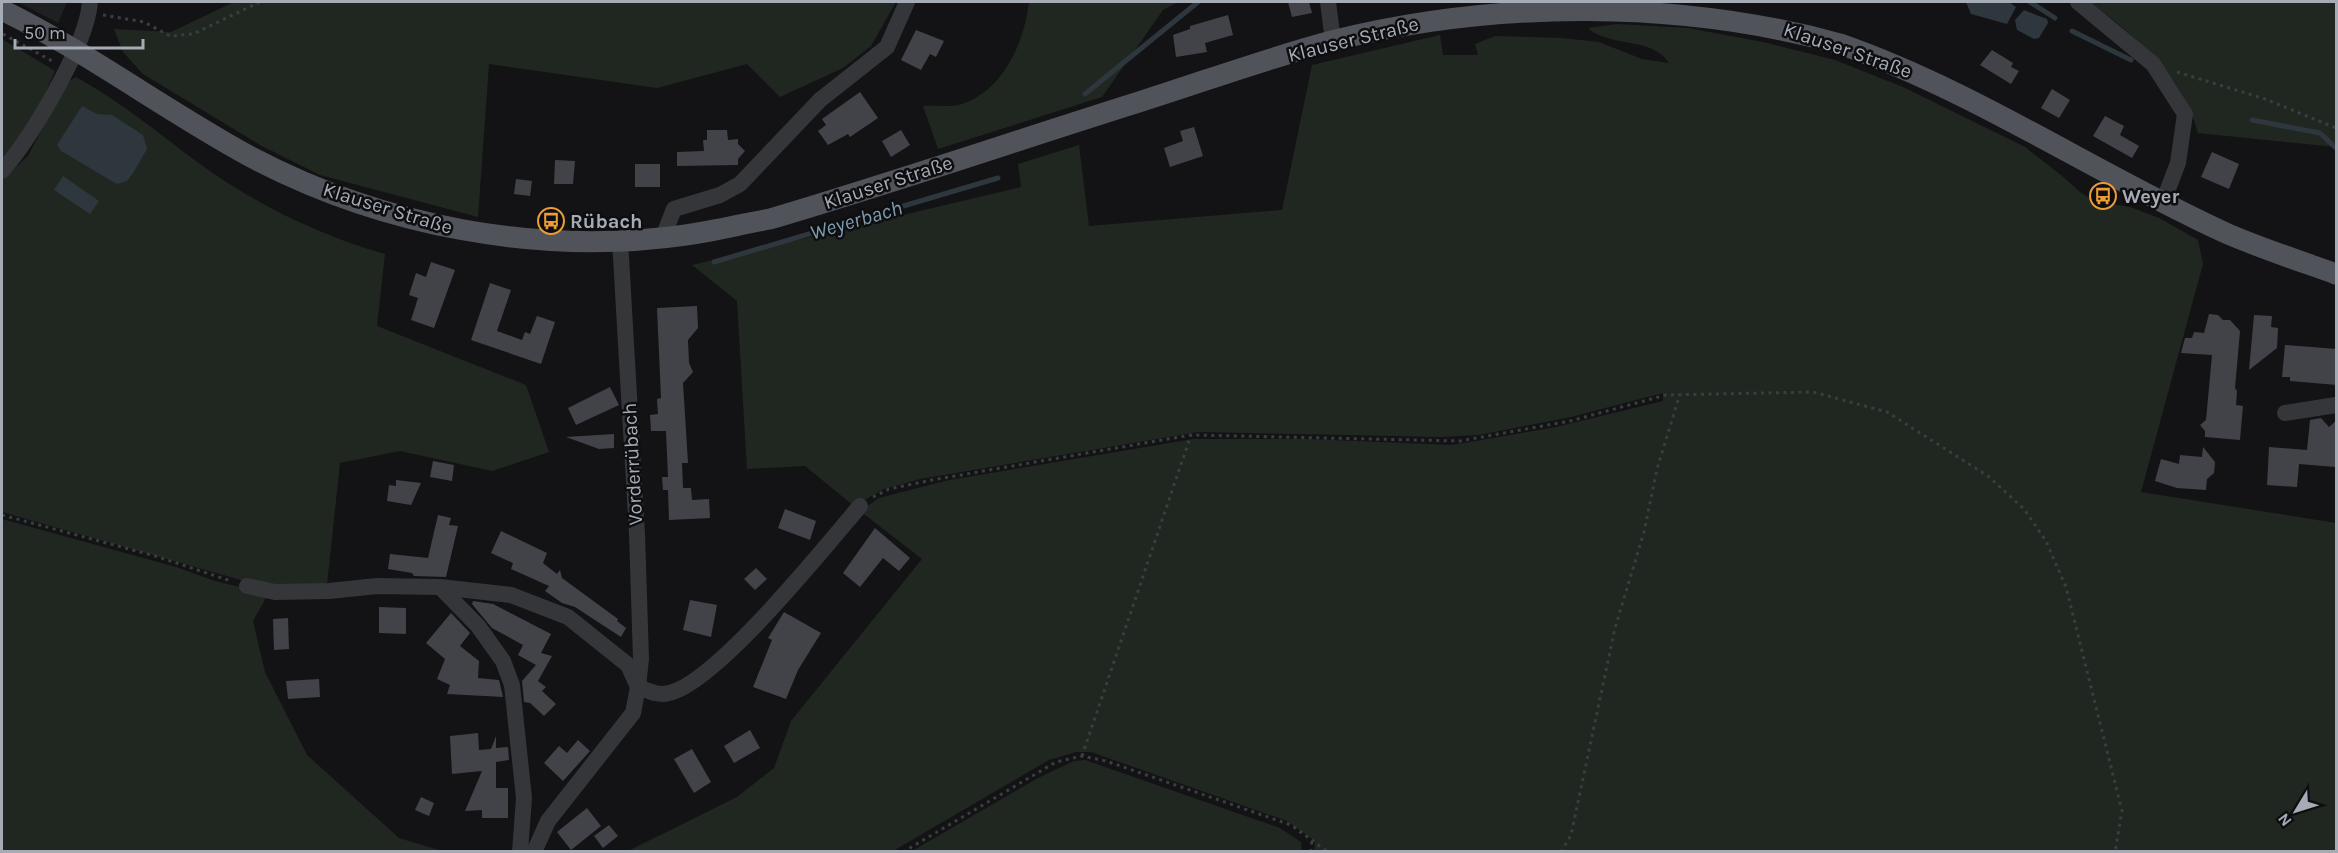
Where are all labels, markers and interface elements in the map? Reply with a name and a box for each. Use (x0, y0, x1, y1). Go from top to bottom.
scale bar (15, 12, 142, 50)
street label: Klauser Straße (1285, 12, 1421, 67)
street label: Klauser Straße (1781, 18, 1915, 83)
text: 50 m (24, 22, 66, 44)
street label: Klauser Straße (821, 151, 955, 214)
street label: Klauser Straße (320, 178, 455, 239)
bus stop icon: Weyer (2088, 181, 2118, 211)
place label: Weyer (2122, 185, 2179, 208)
water label: Weyerbach (807, 195, 905, 245)
bus stop icon: Rübach (536, 206, 566, 236)
place label: Rübach (570, 210, 642, 233)
street label: Vorderrübach (618, 402, 647, 526)
north arrow (2266, 781, 2326, 841)
text: N (2274, 810, 2296, 830)

